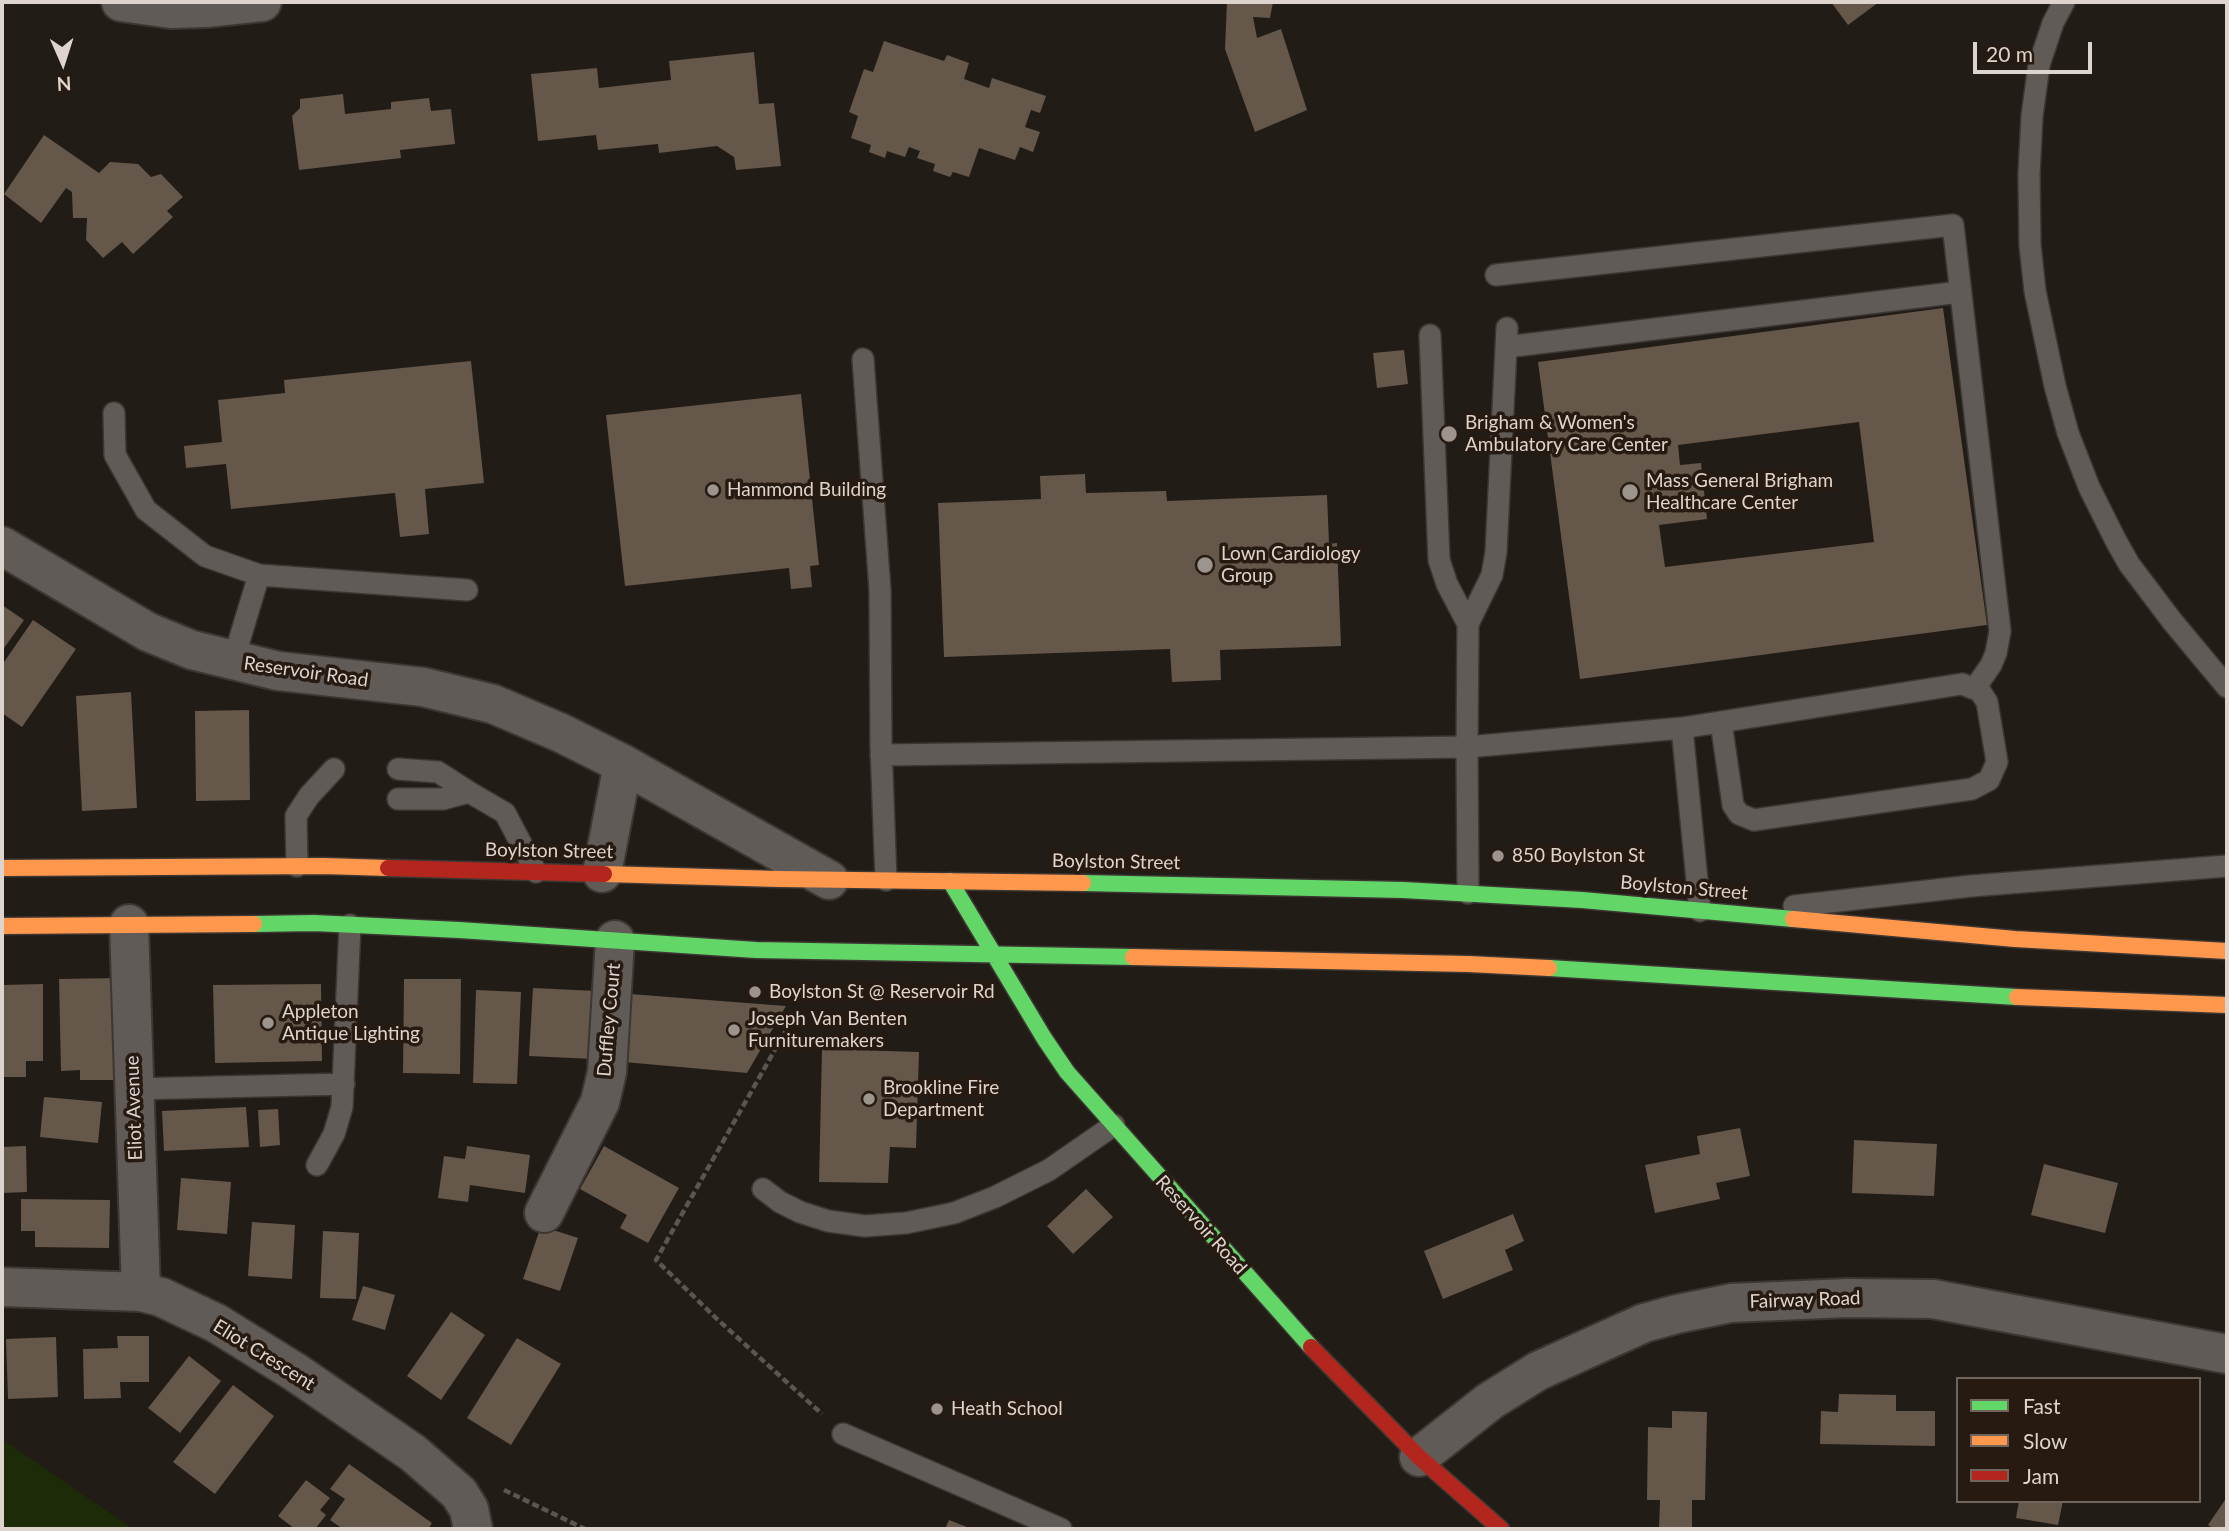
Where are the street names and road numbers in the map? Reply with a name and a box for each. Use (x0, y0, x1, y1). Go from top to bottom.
street label: Reservoir Road (242, 652, 370, 692)
street label: Boylston Street (485, 838, 613, 864)
street label: Boylston Street (1052, 849, 1180, 875)
street label: Boylston Street (1619, 871, 1749, 905)
street label: Duffley Court (593, 962, 625, 1078)
street label: Eliot Avenue (121, 1055, 147, 1161)
street label: Reservoir Road (1151, 1171, 1251, 1279)
street label: Fairway Road (1749, 1287, 1861, 1313)
street label: Eliot Crescent (209, 1315, 319, 1395)

